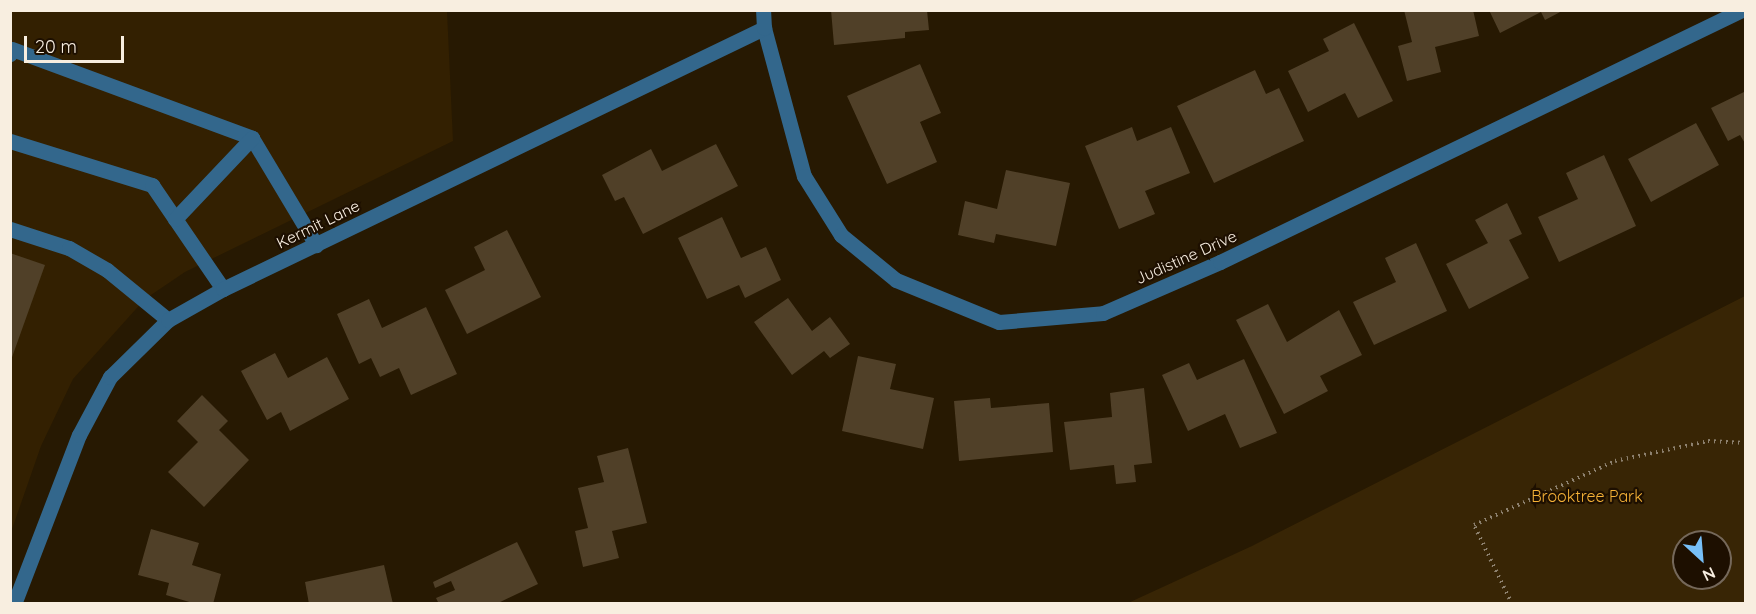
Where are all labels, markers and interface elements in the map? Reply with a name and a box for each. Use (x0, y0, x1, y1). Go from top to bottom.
scale bar (27, 24, 128, 62)
text: 20 m (35, 35, 77, 58)
street label: Kermit Lane (273, 196, 363, 252)
street label: Judistine Drive (1132, 226, 1240, 288)
park label: Brooktree Park (1531, 486, 1643, 506)
north arrow (1672, 530, 1732, 590)
text: N (1699, 563, 1719, 586)

